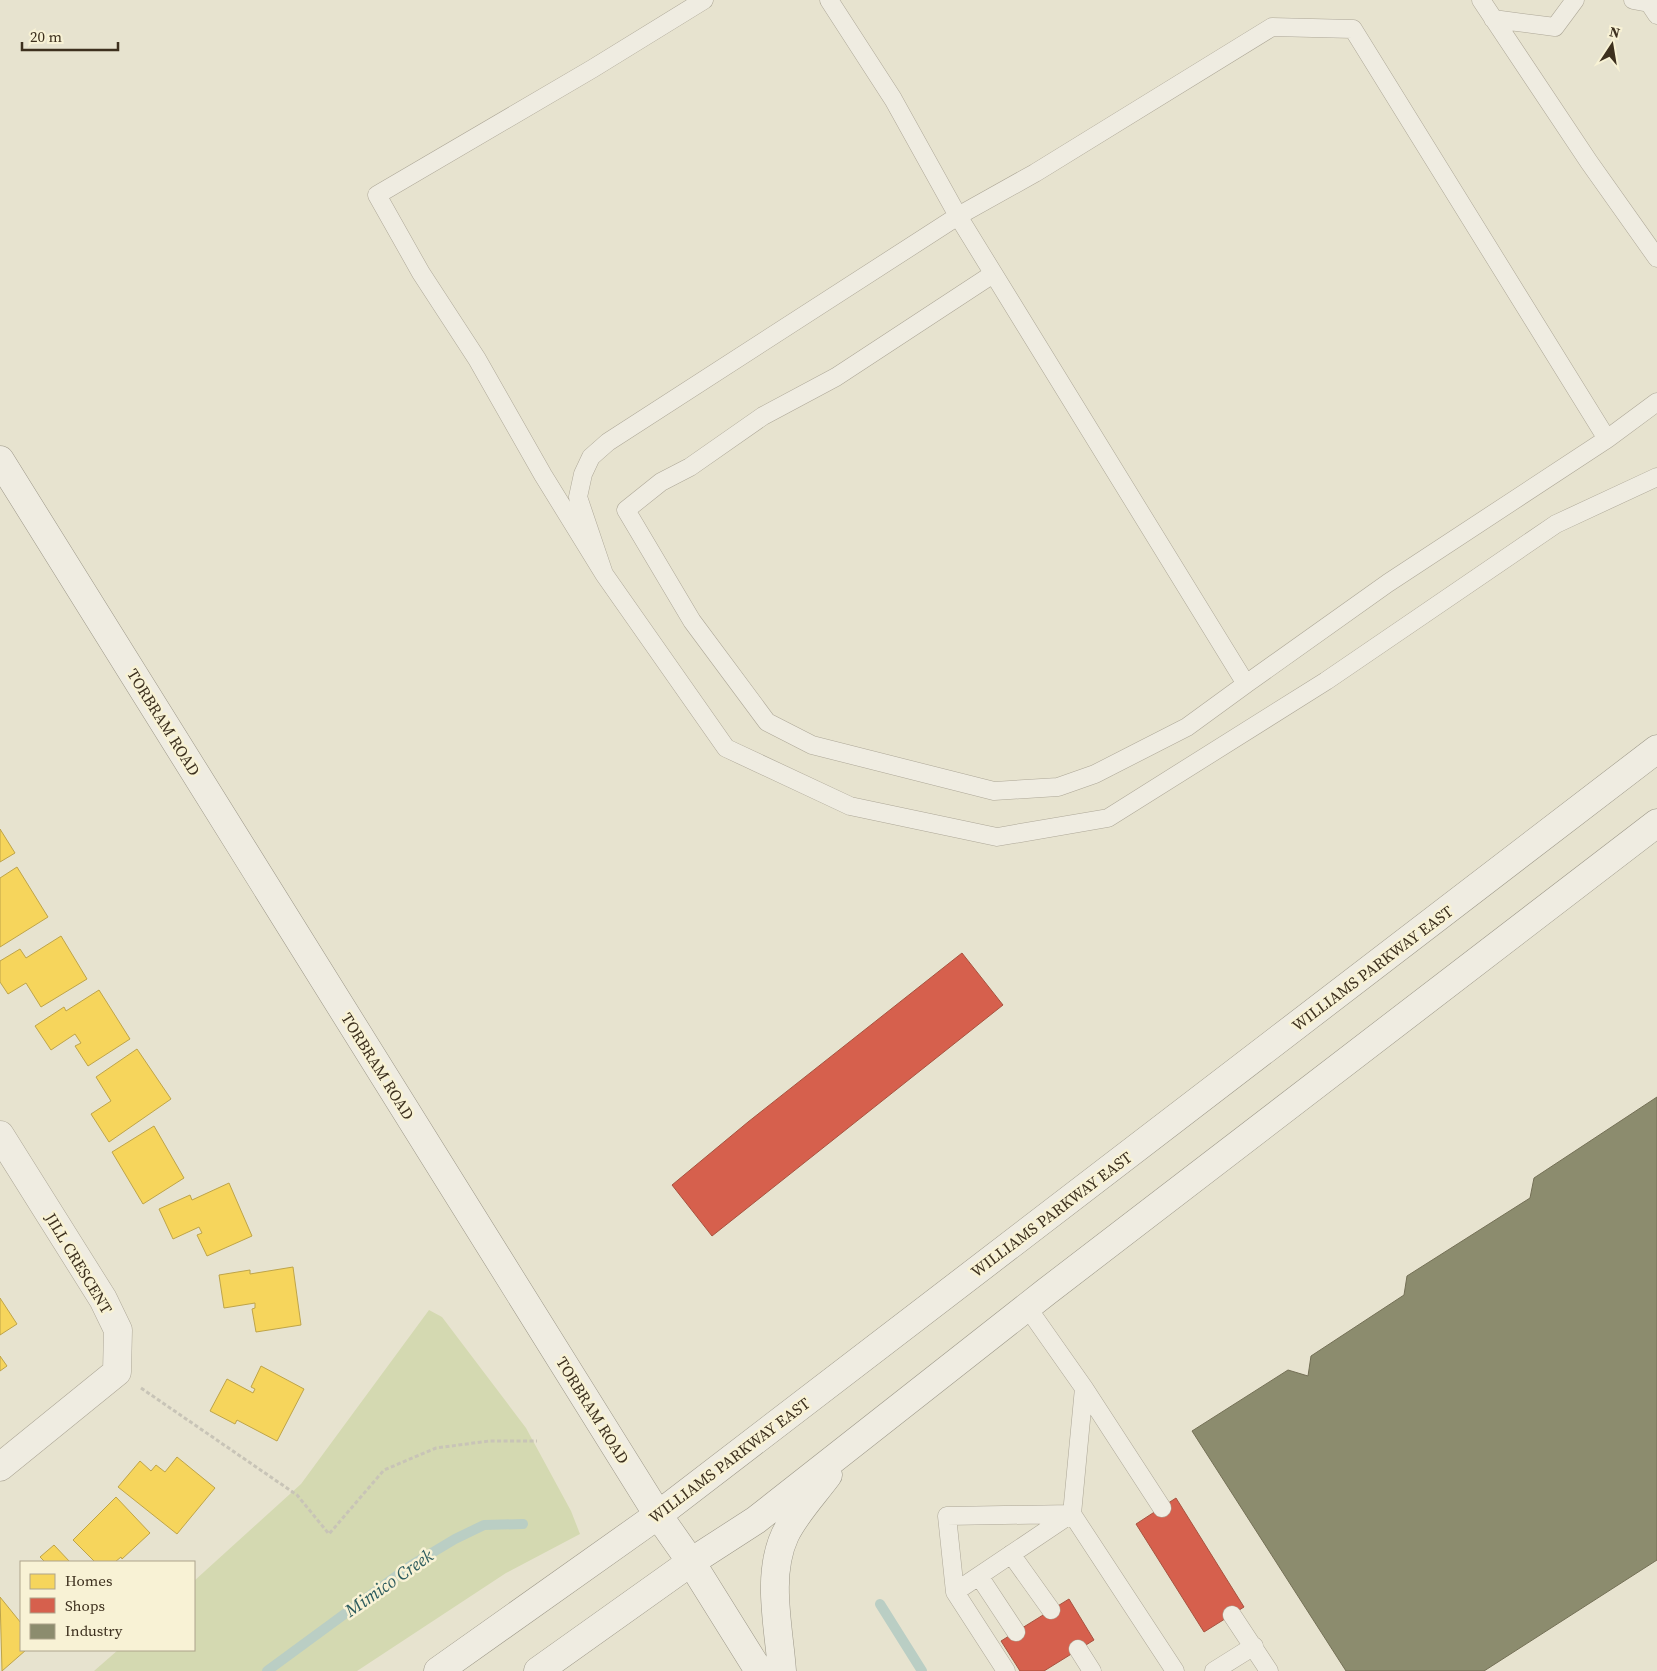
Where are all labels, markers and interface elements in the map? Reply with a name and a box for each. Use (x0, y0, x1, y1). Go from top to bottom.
scale bar (22, 20, 119, 52)
north arrow (1587, 20, 1637, 70)
text: N (1608, 21, 1622, 43)
text: 20 m (30, 26, 62, 47)
street label: TORBRAM ROAD (122, 664, 206, 780)
street label: WILLIAMS PARKWAY EAST (1287, 900, 1457, 1036)
street label: TORBRAM ROAD (336, 1008, 420, 1124)
street label: WILLIAMS PARKWAY EAST (966, 1146, 1136, 1282)
street label: JILL CRESCENT (40, 1208, 118, 1318)
street label: TORBRAM ROAD (551, 1352, 635, 1468)
street label: WILLIAMS PARKWAY EAST (644, 1392, 814, 1528)
water label: Mimico Creek (339, 1543, 438, 1623)
legend (20, 1561, 195, 1651)
text: Homes (65, 1570, 112, 1591)
text: Shops (65, 1595, 105, 1616)
text: Industry (65, 1620, 123, 1641)

